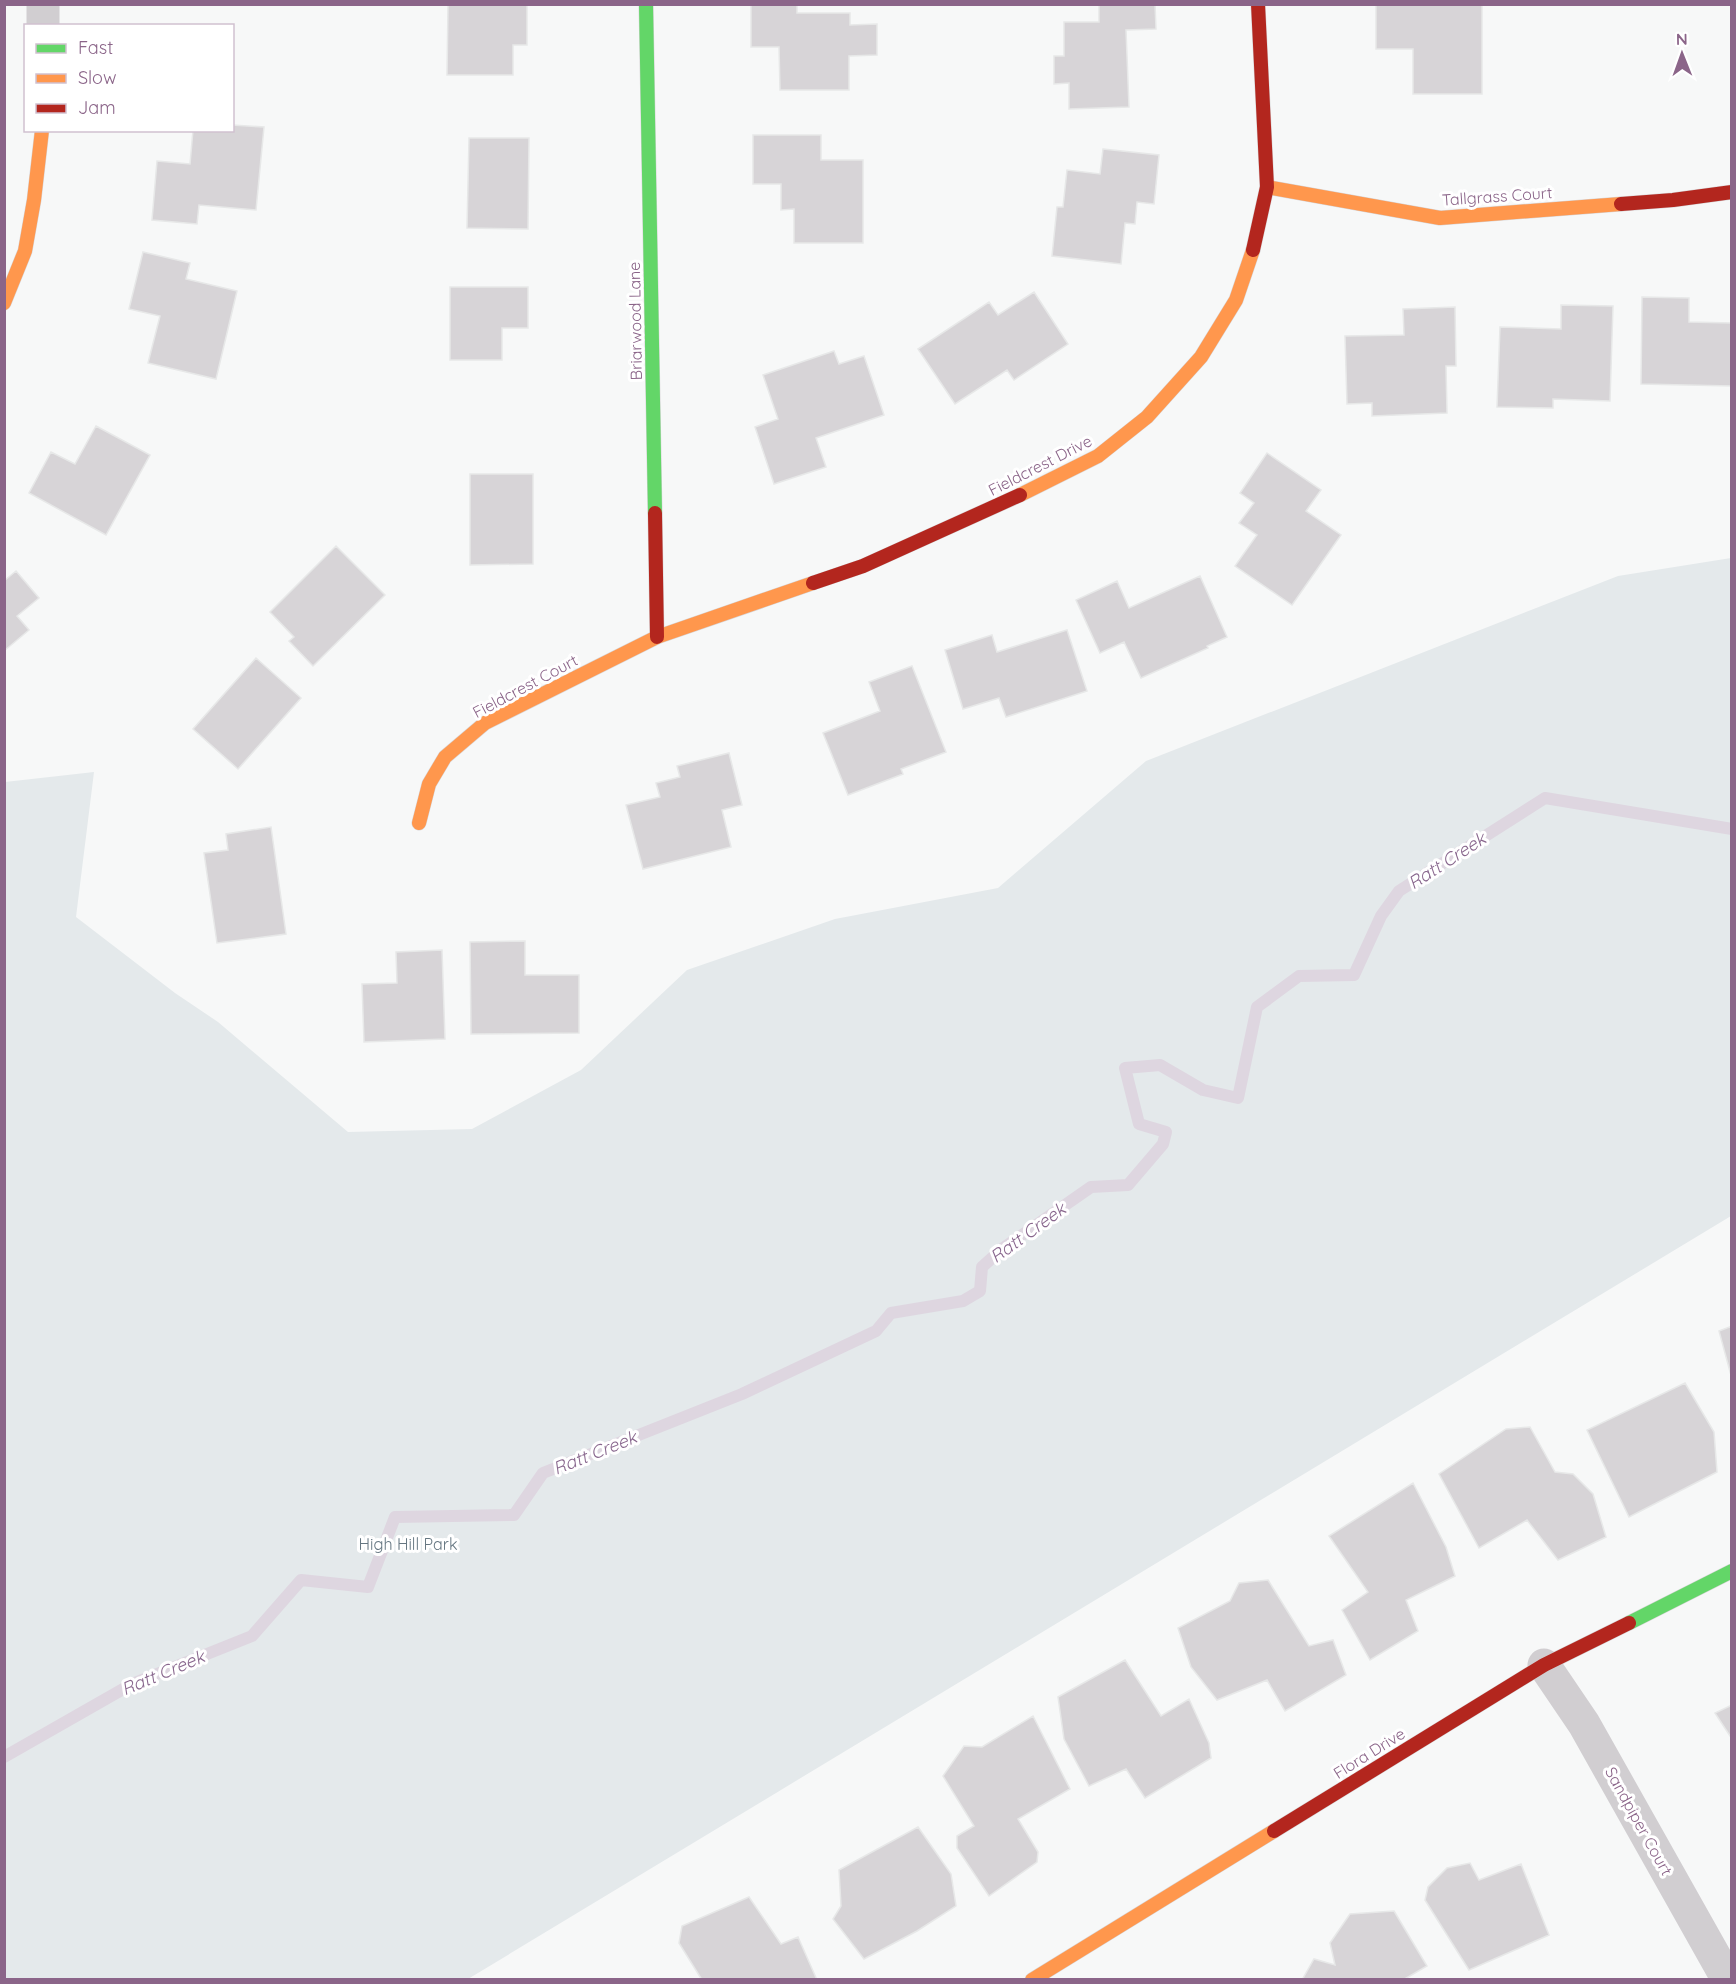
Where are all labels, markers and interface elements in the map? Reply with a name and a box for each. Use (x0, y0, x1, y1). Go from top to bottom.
legend (24, 24, 234, 132)
north arrow (1652, 24, 1712, 84)
text: N (1676, 29, 1688, 49)
text: Fast (78, 36, 113, 59)
text: Slow (78, 66, 116, 89)
text: Jam (78, 96, 116, 119)
street label: Tallgrass Court (1441, 182, 1553, 210)
street label: Briarwood Lane (624, 262, 646, 380)
street label: Fieldcrest Drive (985, 430, 1095, 500)
street label: Fieldcrest Court (469, 650, 581, 722)
water label: Ratt Creek (1403, 826, 1491, 894)
water label: Ratt Creek (985, 1197, 1071, 1268)
water label: Ratt Creek (550, 1425, 641, 1480)
park label: High Hill Park (359, 1534, 457, 1554)
water label: Ratt Creek (118, 1644, 209, 1700)
street label: Flora Drive (1329, 1723, 1409, 1783)
street label: Sandpiper Court (1601, 1763, 1677, 1879)

